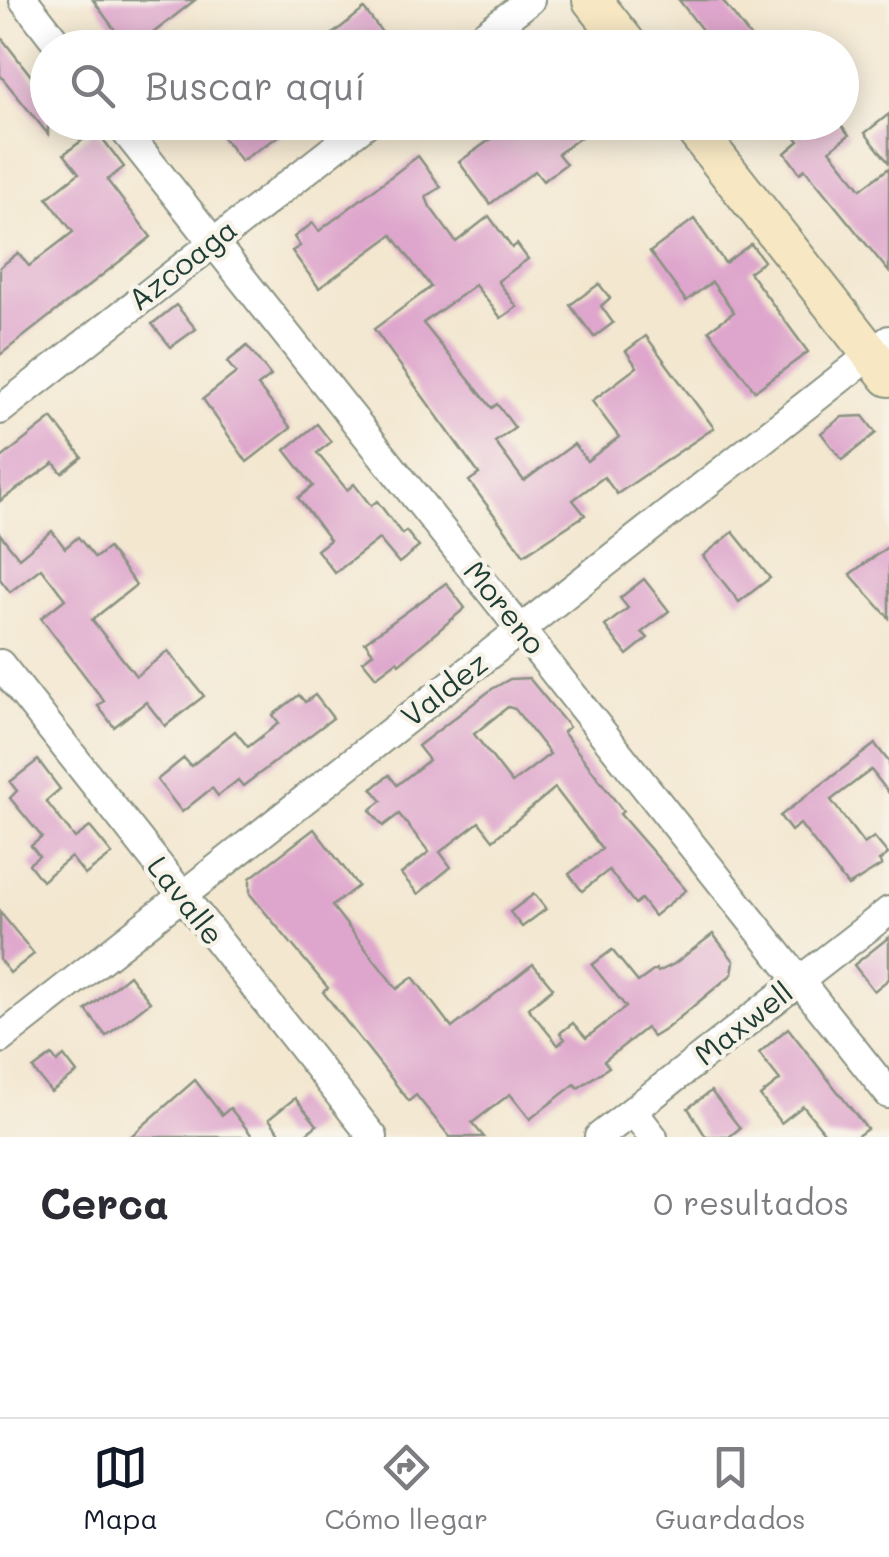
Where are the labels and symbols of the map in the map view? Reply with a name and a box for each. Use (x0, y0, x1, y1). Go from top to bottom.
street label: Azcoaga (119, 208, 244, 318)
street label: Moreno (455, 552, 556, 662)
street label: Valdez (392, 642, 495, 735)
street label: Lavalle (139, 847, 234, 953)
street label: Maxwell (685, 971, 800, 1074)

